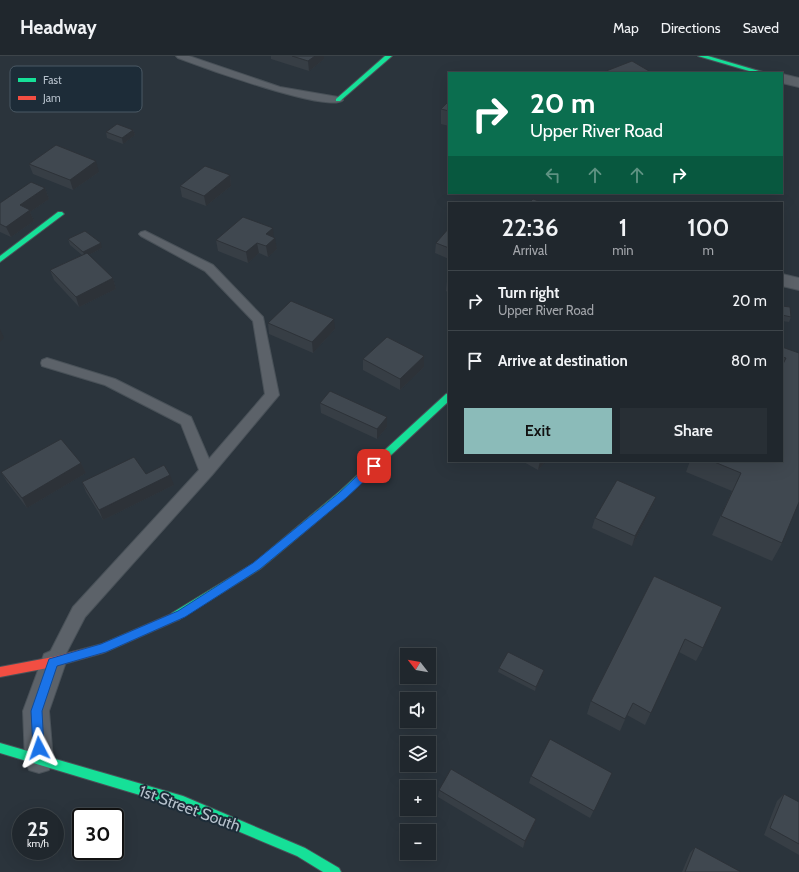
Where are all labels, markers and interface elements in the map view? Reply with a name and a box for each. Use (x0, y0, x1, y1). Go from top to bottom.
text: Headway (20, 16, 97, 39)
text: Map (613, 19, 639, 37)
text: Directions (661, 19, 721, 37)
text: Saved (743, 19, 779, 37)
legend (10, 66, 142, 112)
text: Fast (43, 73, 62, 87)
text: 20 m (530, 86, 595, 120)
icon: right (464, 88, 516, 140)
text: Jam (42, 91, 61, 105)
text: Upper River Road (530, 120, 663, 142)
icon: left (542, 164, 564, 186)
icon: ahead (584, 164, 606, 186)
icon: ahead (626, 164, 648, 186)
icon: right (668, 164, 690, 186)
text: 22:36 (502, 213, 559, 242)
text: 1 (619, 213, 627, 242)
text: 100 (687, 213, 729, 242)
text: Arrival (513, 242, 547, 258)
text: min (612, 242, 634, 258)
text: m (703, 242, 714, 258)
text: Turn right (498, 284, 559, 302)
icon: right (464, 290, 486, 312)
text: 20 m (732, 292, 767, 310)
text: Upper River Road (498, 302, 594, 318)
icon: arrive (464, 350, 486, 372)
text: Arrive at destination (498, 352, 628, 370)
text: 80 m (731, 352, 767, 370)
button: Exit (464, 408, 612, 454)
button: Share (620, 408, 767, 454)
pin (357, 449, 391, 483)
icon: arrive (363, 455, 385, 477)
north arrow (400, 648, 436, 684)
map controls (400, 648, 436, 860)
button: sound (400, 692, 436, 728)
position arrow (18, 727, 60, 769)
button: layers (400, 736, 436, 772)
button: + (400, 780, 436, 816)
street label: 1st Street South (137, 781, 243, 836)
speed limit sign: 30 (72, 808, 124, 860)
text: 25 (27, 817, 49, 841)
button: − (400, 824, 436, 860)
text: km/h (27, 837, 49, 850)

